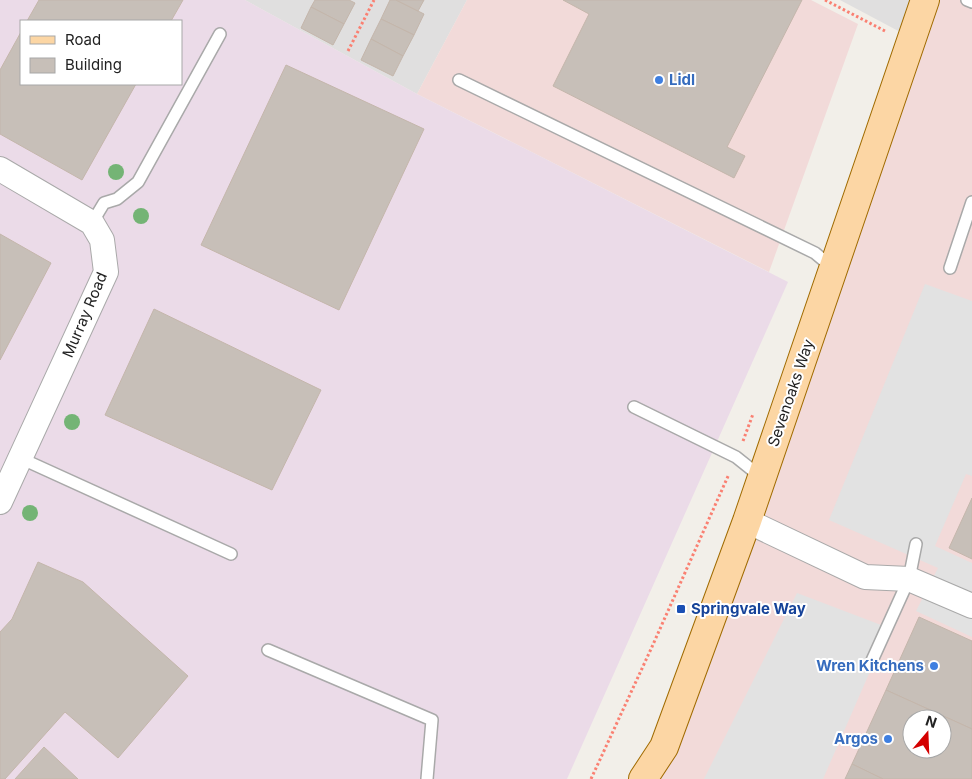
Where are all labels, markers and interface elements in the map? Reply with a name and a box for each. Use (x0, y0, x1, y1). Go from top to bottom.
legend (20, 20, 182, 85)
text: Road (65, 30, 101, 49)
text: Building (65, 55, 122, 74)
place label: Lidl (669, 70, 695, 89)
marker: Lidl (653, 74, 665, 86)
street label: Murray Road (58, 269, 111, 360)
street label: Sevenoaks Way (763, 336, 818, 449)
place label: Springvale Way (691, 599, 806, 618)
marker: Springvale Way (675, 603, 687, 615)
place label: Wren Kitchens (816, 656, 924, 675)
marker: Wren Kitchens (928, 660, 940, 672)
north arrow (902, 709, 952, 759)
text: N (924, 711, 939, 731)
place label: Argos (834, 729, 878, 748)
marker: Argos (882, 733, 894, 745)

